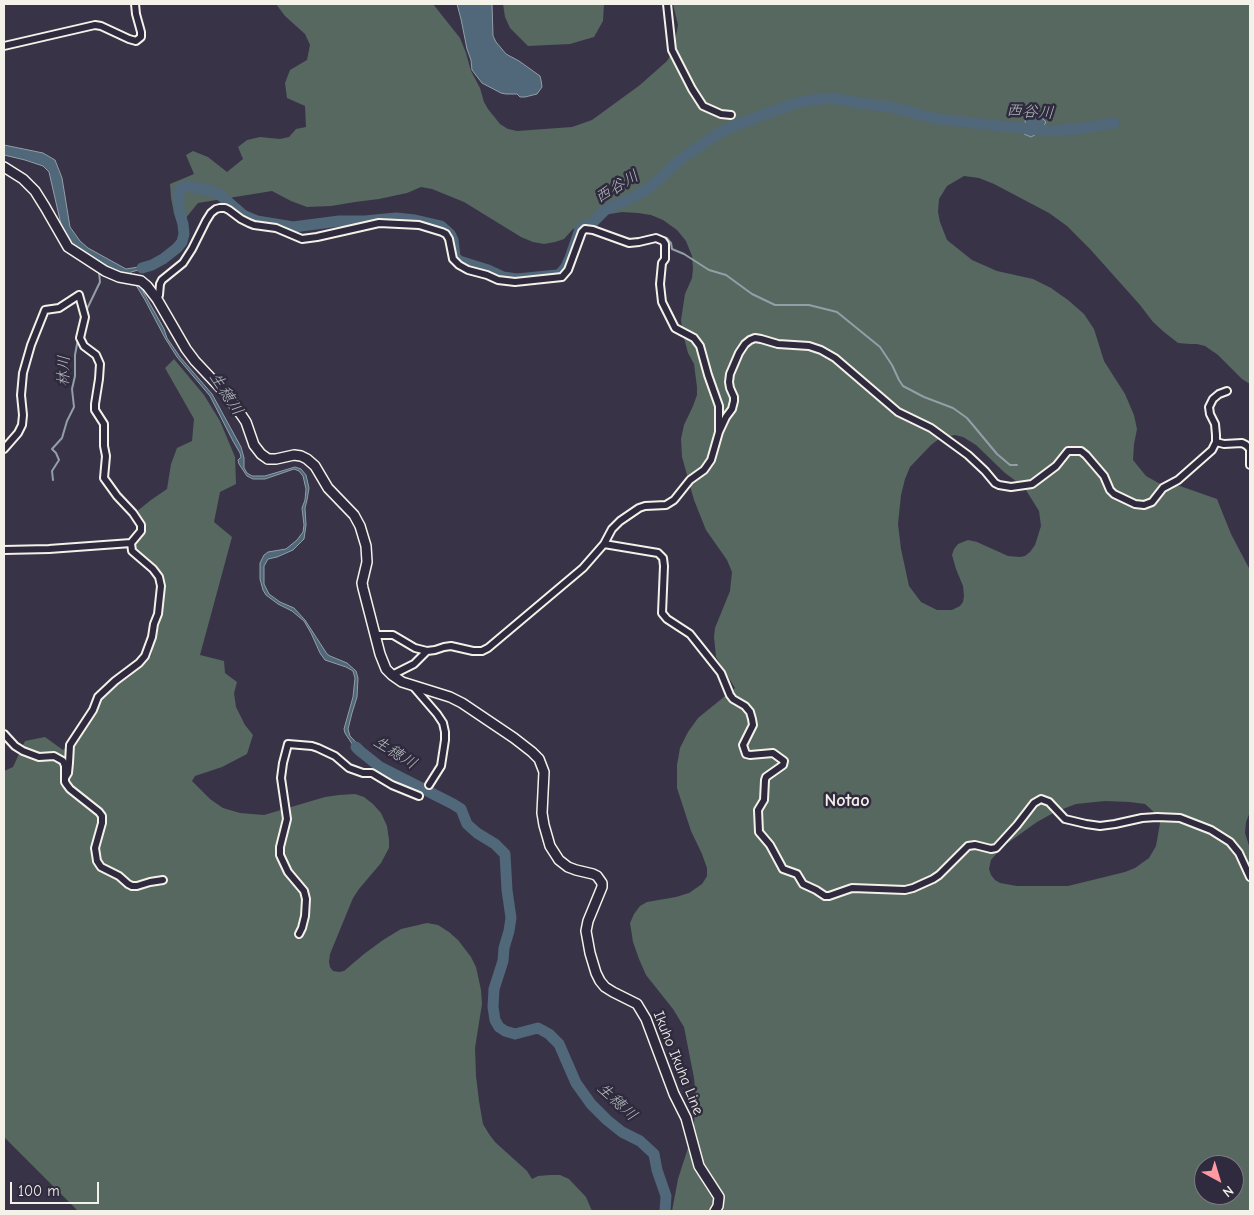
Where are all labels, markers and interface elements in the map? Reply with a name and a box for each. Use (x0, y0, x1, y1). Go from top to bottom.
water label: 西谷川 (1005, 101, 1055, 123)
water label: 西谷川 (591, 166, 643, 208)
water label: 林川 (54, 355, 74, 387)
water label: 生穂川 (205, 369, 247, 419)
water label: 生穂川 (370, 732, 420, 774)
district label: Notao (825, 790, 869, 812)
street label: Ikuho Ikuha Line (649, 1009, 707, 1117)
water label: 生穂川 (593, 1079, 641, 1125)
north arrow (1194, 1155, 1244, 1205)
scale bar (12, 1172, 101, 1204)
text: 100 m (18, 1182, 60, 1200)
text: N (1219, 1182, 1237, 1201)

